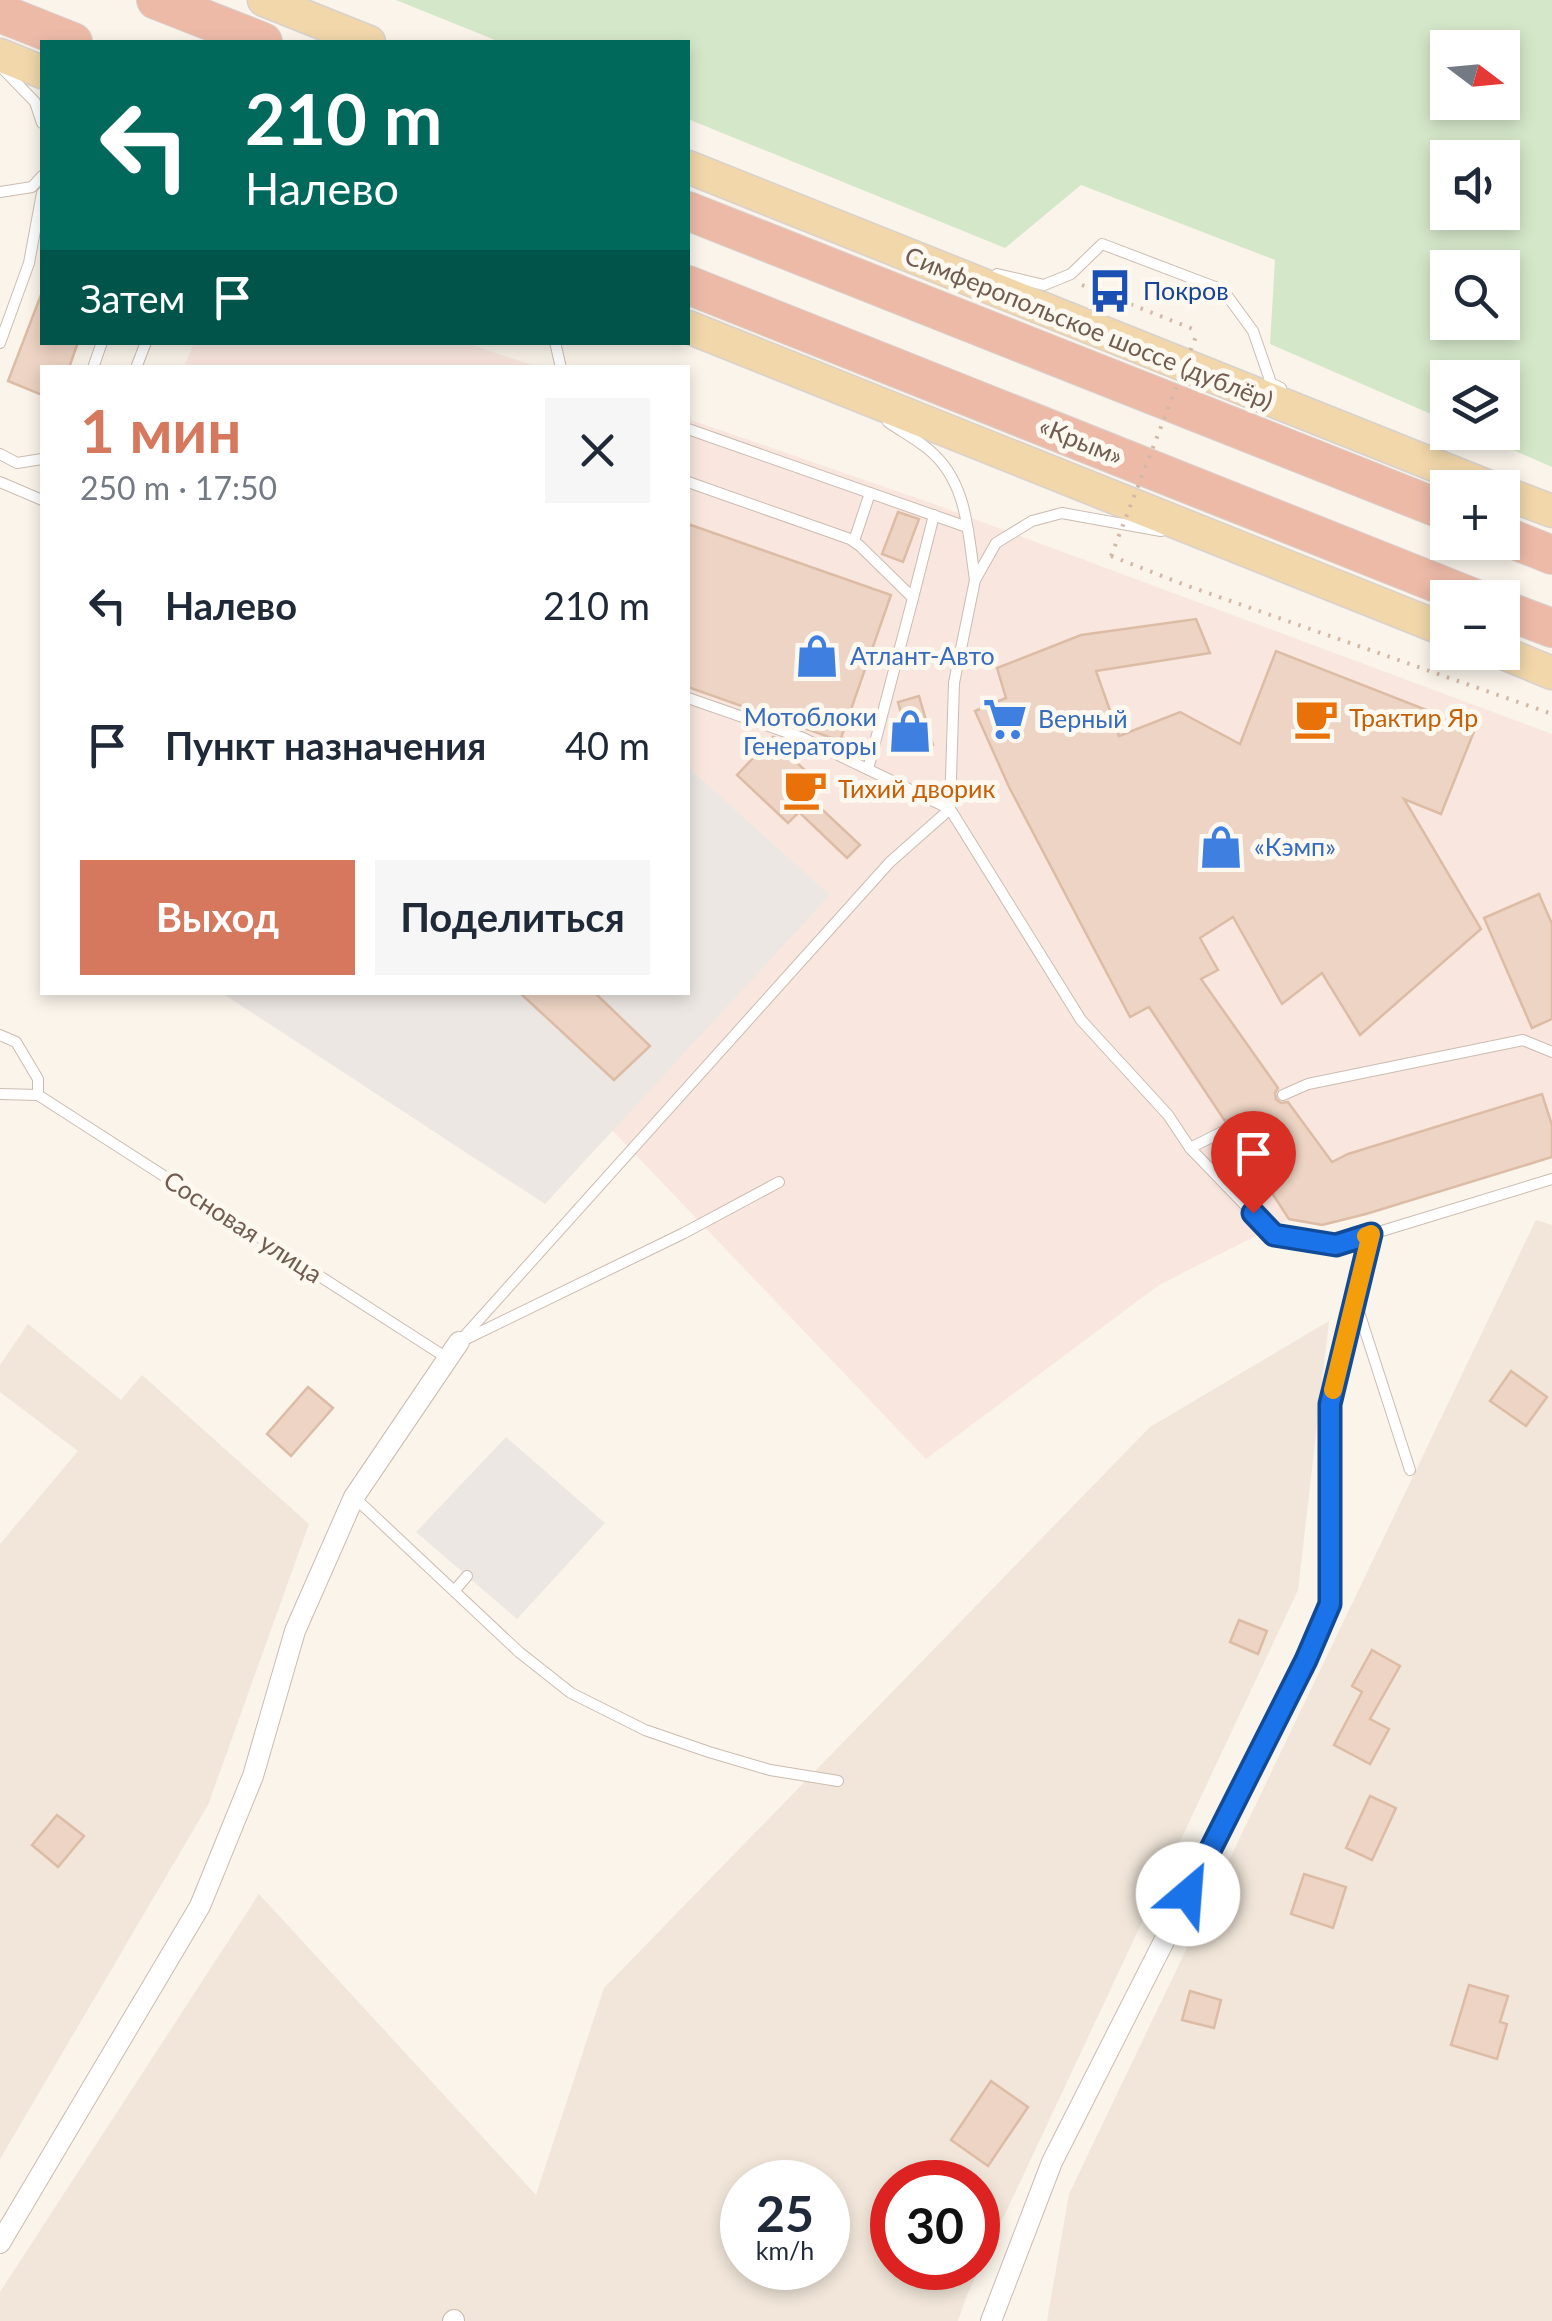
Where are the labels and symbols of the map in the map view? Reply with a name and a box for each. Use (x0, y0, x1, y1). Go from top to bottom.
north arrow (1430, 30, 1520, 120)
street label: Симферопольское шоссе (дублёр) (901, 239, 1278, 415)
bus stop icon: Покров (1086, 267, 1134, 315)
place label: Покров (1143, 275, 1229, 305)
street label: «Крым» (1035, 410, 1128, 470)
shop icon: Атлант-Авто (793, 632, 841, 680)
place label: Атлант-Авто (850, 640, 995, 670)
cafe icon: Трактир Яр (1292, 694, 1340, 742)
supermarket icon: Верный (981, 695, 1029, 743)
place label: Мотоблоки Генераторы (743, 701, 877, 760)
place label: Трактир Яр (1349, 702, 1478, 732)
place label: Верный (1038, 703, 1128, 733)
shop icon: Мотоблоки Генераторы (886, 707, 934, 755)
cafe icon: Тихий дворик (781, 765, 829, 813)
place label: Тихий дворик (838, 773, 995, 803)
shop icon: «Кэмп» (1197, 823, 1245, 871)
place label: «Кэмп» (1254, 831, 1336, 861)
pin (1211, 1111, 1296, 1214)
street label: Сосновая улица (159, 1164, 328, 1288)
position arrow (1136, 1842, 1240, 1946)
speed limit sign: 30 (870, 2160, 1000, 2290)

